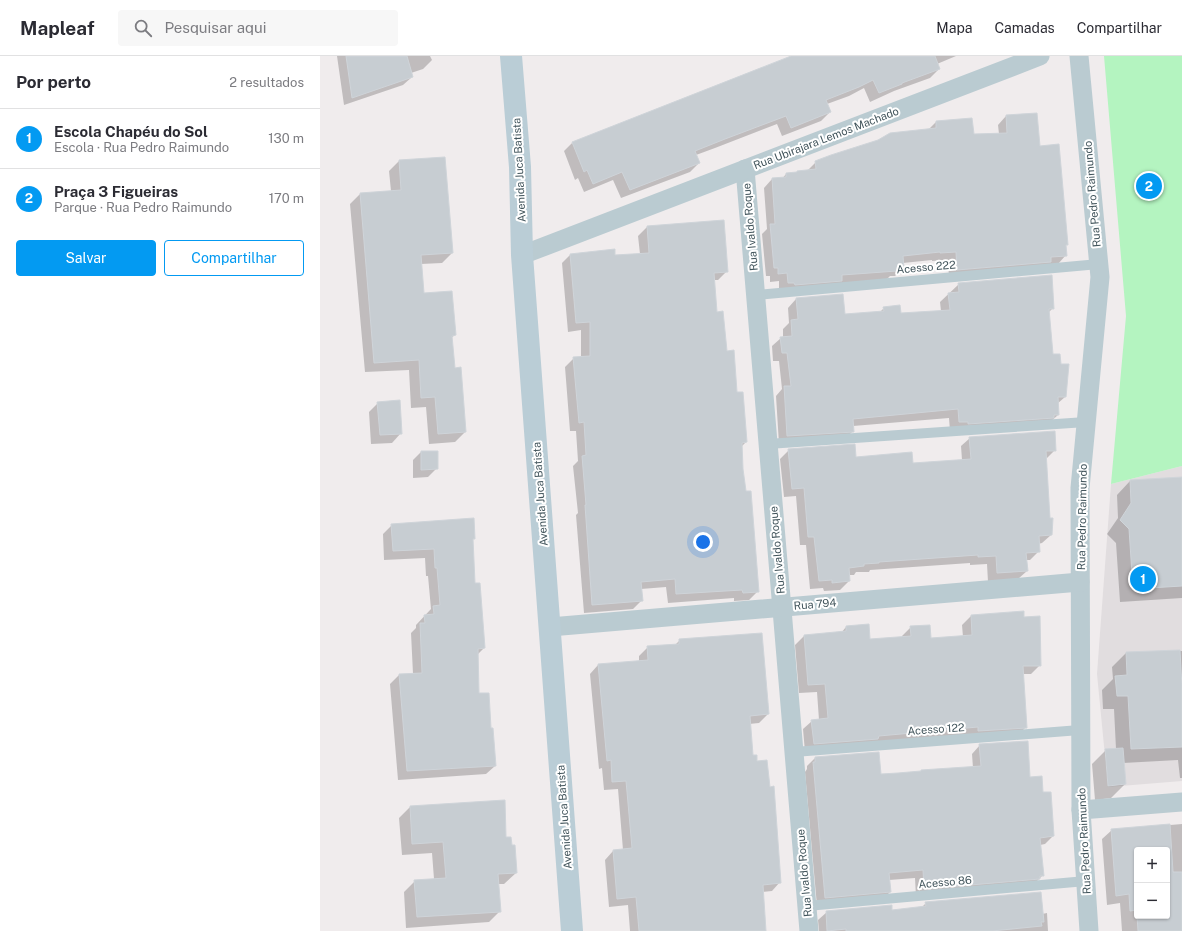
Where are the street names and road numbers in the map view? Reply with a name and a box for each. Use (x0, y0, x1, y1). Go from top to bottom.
street label: Rua Ubirajara Lemos Machado (752, 105, 900, 171)
street label: Avenida Juca Batista (510, 117, 528, 223)
street label: Rua Pedro Raimundo (1081, 140, 1103, 248)
street label: Rua Ivaldo Roque (740, 183, 760, 271)
street label: Acesso 222 (896, 258, 957, 276)
street label: Avenida Juca Batista (530, 441, 550, 547)
street label: Rua Pedro Raimundo (1075, 464, 1089, 570)
street label: Rua Ivaldo Roque (767, 506, 787, 594)
street label: Rua 794 (793, 596, 837, 612)
street label: Acesso 122 (907, 721, 965, 737)
street label: Avenida Juca Batista (554, 764, 574, 870)
street label: Rua Pedro Raimundo (1075, 787, 1093, 895)
street label: Rua Ivaldo Roque (794, 829, 814, 917)
street label: Acesso 86 (918, 874, 972, 890)

